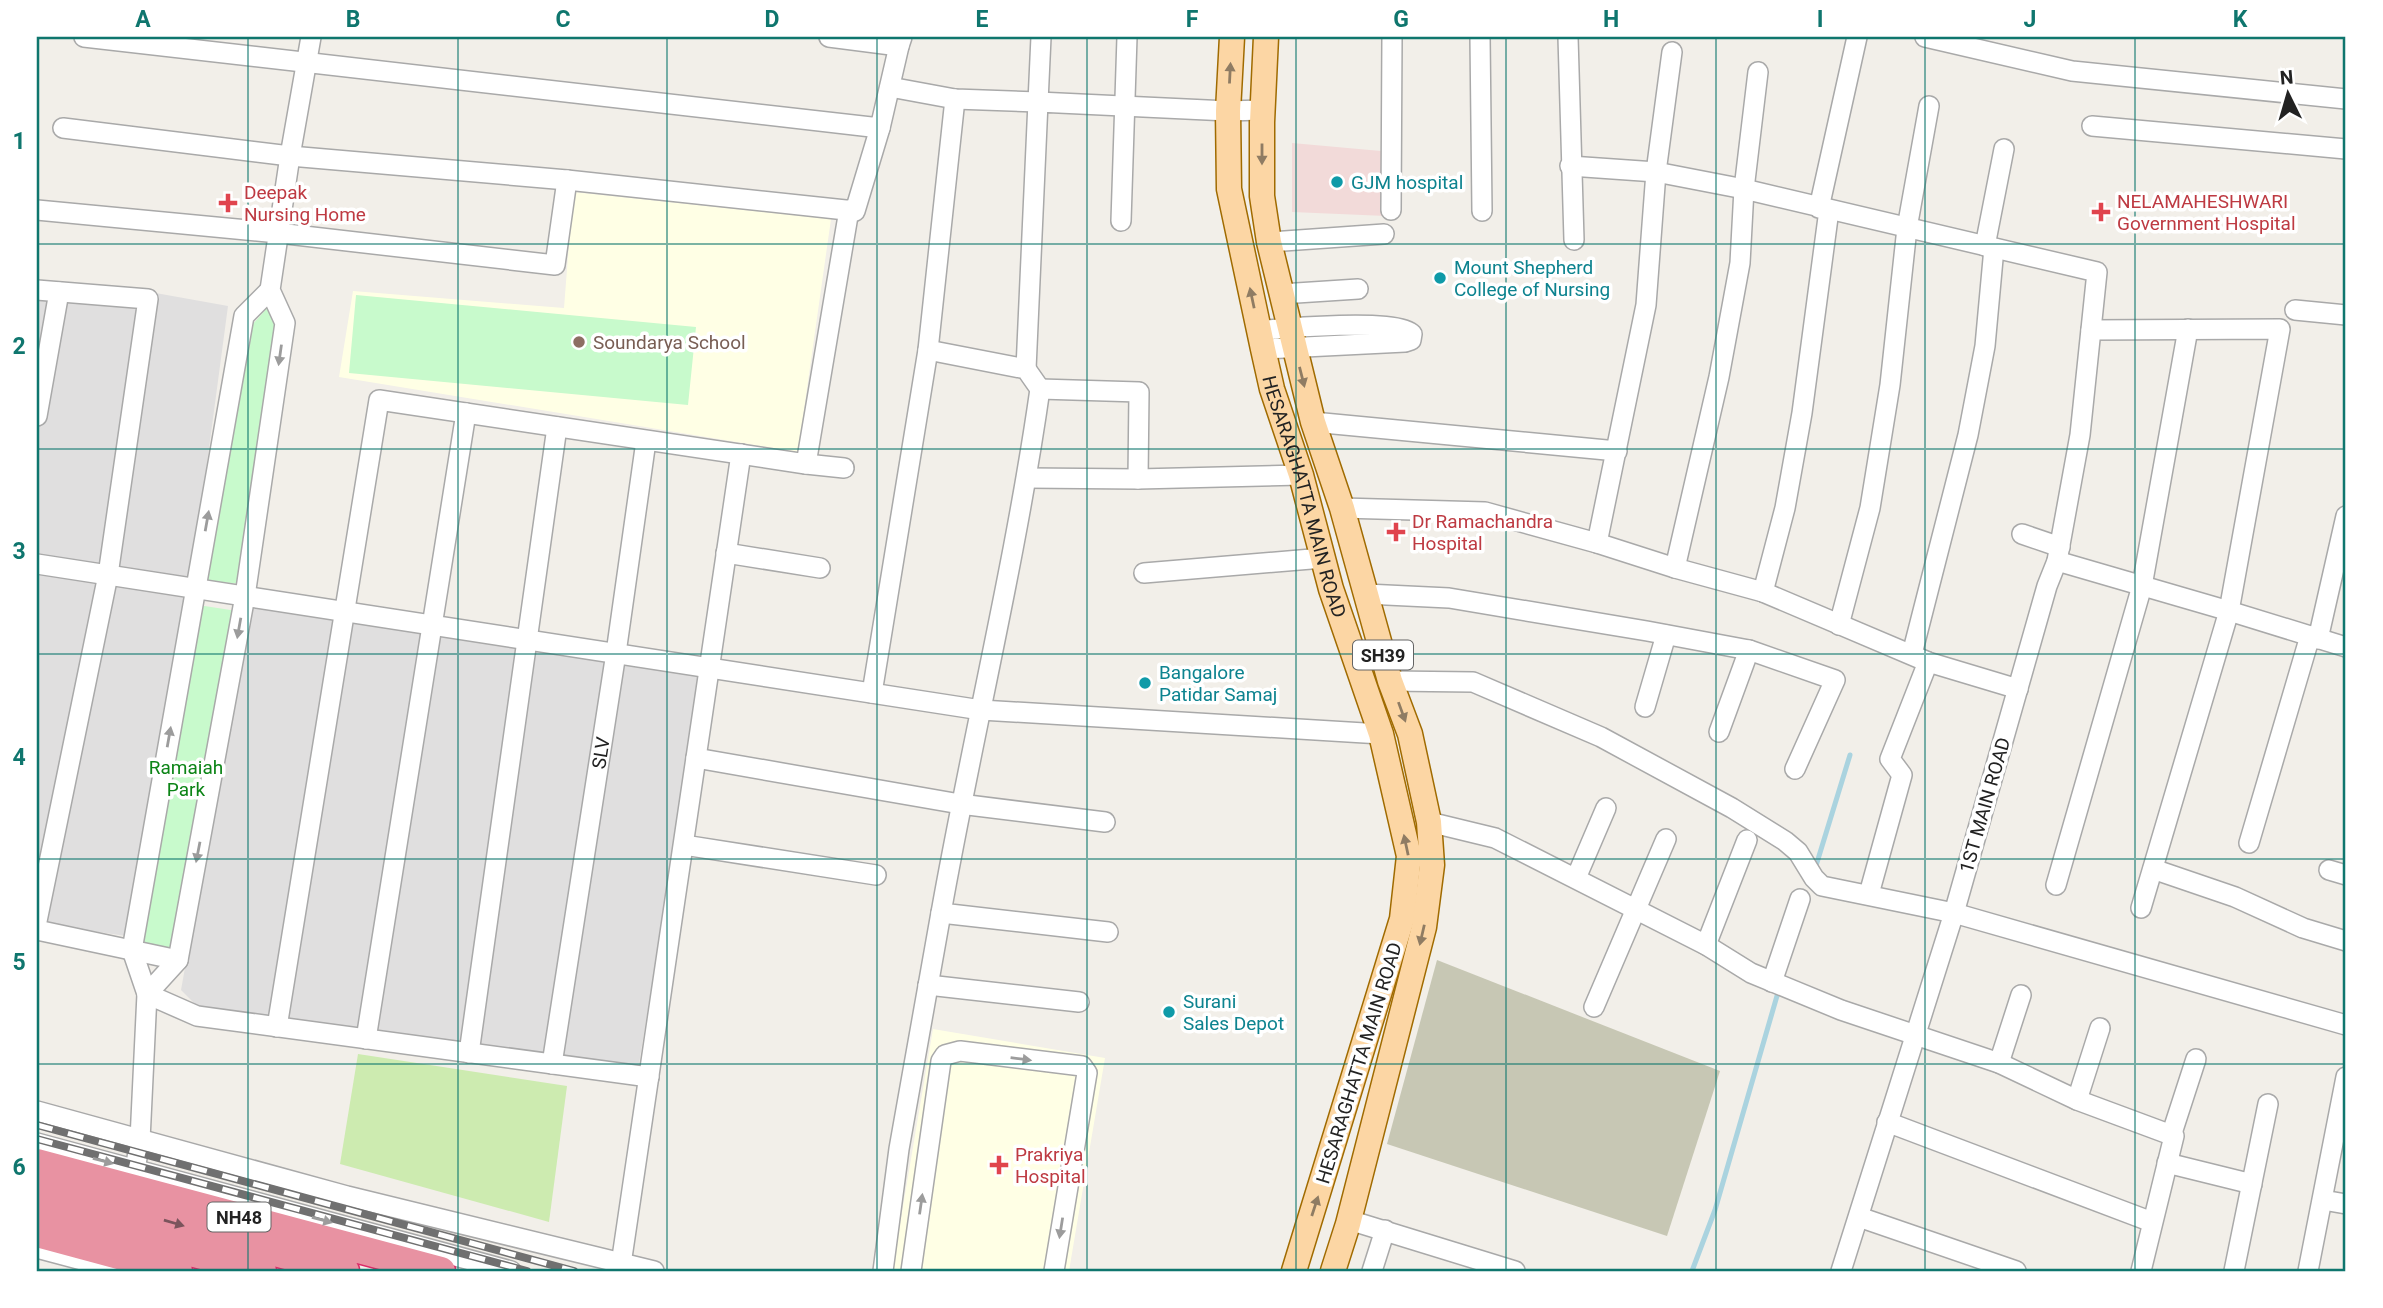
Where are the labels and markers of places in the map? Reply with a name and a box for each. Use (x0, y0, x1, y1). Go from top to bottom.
place label: GJM hospital (1351, 171, 1463, 194)
marker: GJM hospital (1329, 174, 1345, 190)
place label: Deepak Nursing Home (244, 181, 366, 226)
place label: NELAMAHESHWARI Government Hospital (2117, 190, 2296, 235)
marker: Deepak Nursing Home (218, 193, 238, 213)
marker: NELAMAHESHWARI Government Hospital (2091, 202, 2111, 222)
place label: Mount Shepherd College of Nursing (1454, 256, 1610, 301)
marker: Mount Shepherd College of Nursing (1432, 270, 1448, 286)
place label: Soundarya School (593, 331, 746, 354)
marker: Soundarya School (571, 334, 587, 350)
place label: Dr Ramachandra Hospital (1412, 510, 1553, 555)
marker: Dr Ramachandra Hospital (1386, 522, 1406, 542)
place label: Bangalore Patidar Samaj (1159, 661, 1277, 706)
marker: Bangalore Patidar Samaj (1137, 675, 1153, 691)
place label: Surani Sales Depot (1183, 990, 1284, 1035)
marker: Surani Sales Depot (1161, 1004, 1177, 1020)
place label: Prakriya Hospital (1015, 1143, 1086, 1188)
marker: Prakriya Hospital (989, 1155, 1009, 1175)

